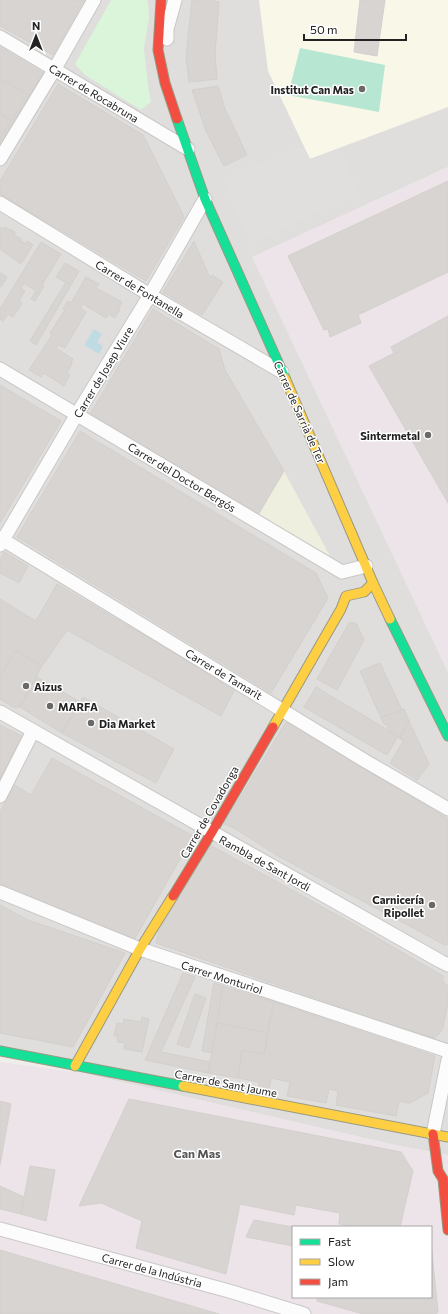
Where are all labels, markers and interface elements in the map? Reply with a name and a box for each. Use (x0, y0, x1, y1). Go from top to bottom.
north arrow (16, 16, 56, 56)
scale bar (304, 16, 406, 42)
text: N (32, 19, 40, 32)
text: 50 m (310, 22, 338, 36)
street label: Carrer de Rocabruna (47, 61, 141, 125)
place label: Institut Can Mas (271, 83, 354, 96)
marker: Institut Can Mas (357, 84, 367, 94)
street label: Carrer de Fontanella (93, 257, 187, 321)
street label: Carrer de Josep Viure (71, 324, 136, 420)
street label: Carrer de Sarrià de Ter (272, 359, 329, 466)
place label: Sintermetal (360, 429, 420, 442)
marker: Sintermetal (423, 430, 433, 440)
street label: Carrer del Doctor Bergós (126, 440, 238, 514)
street label: Carrer de Tamarit (183, 646, 265, 702)
place label: Aizus (34, 680, 62, 693)
marker: Aizus (21, 681, 31, 691)
place label: MARFA (58, 700, 98, 713)
marker: MARFA (45, 701, 55, 711)
place label: Dia Market (99, 717, 156, 730)
marker: Dia Market (86, 718, 96, 728)
street label: Carrer de Covadonga (177, 763, 241, 861)
street label: Rambla de Sant Jordi (217, 832, 313, 894)
place label: Carnicería Ripollet (372, 893, 424, 919)
marker: Carnicería Ripollet (427, 900, 437, 910)
street label: Carrer Monturiol (180, 958, 264, 996)
street label: Carrer de Sant Jaume (173, 1067, 279, 1100)
district label: Can Mas (173, 1146, 221, 1160)
legend (292, 1226, 432, 1298)
text: Fast (328, 1234, 351, 1248)
street label: Carrer de la Indústria (100, 1250, 204, 1290)
text: Slow (328, 1254, 355, 1268)
text: Jam (328, 1274, 348, 1289)

